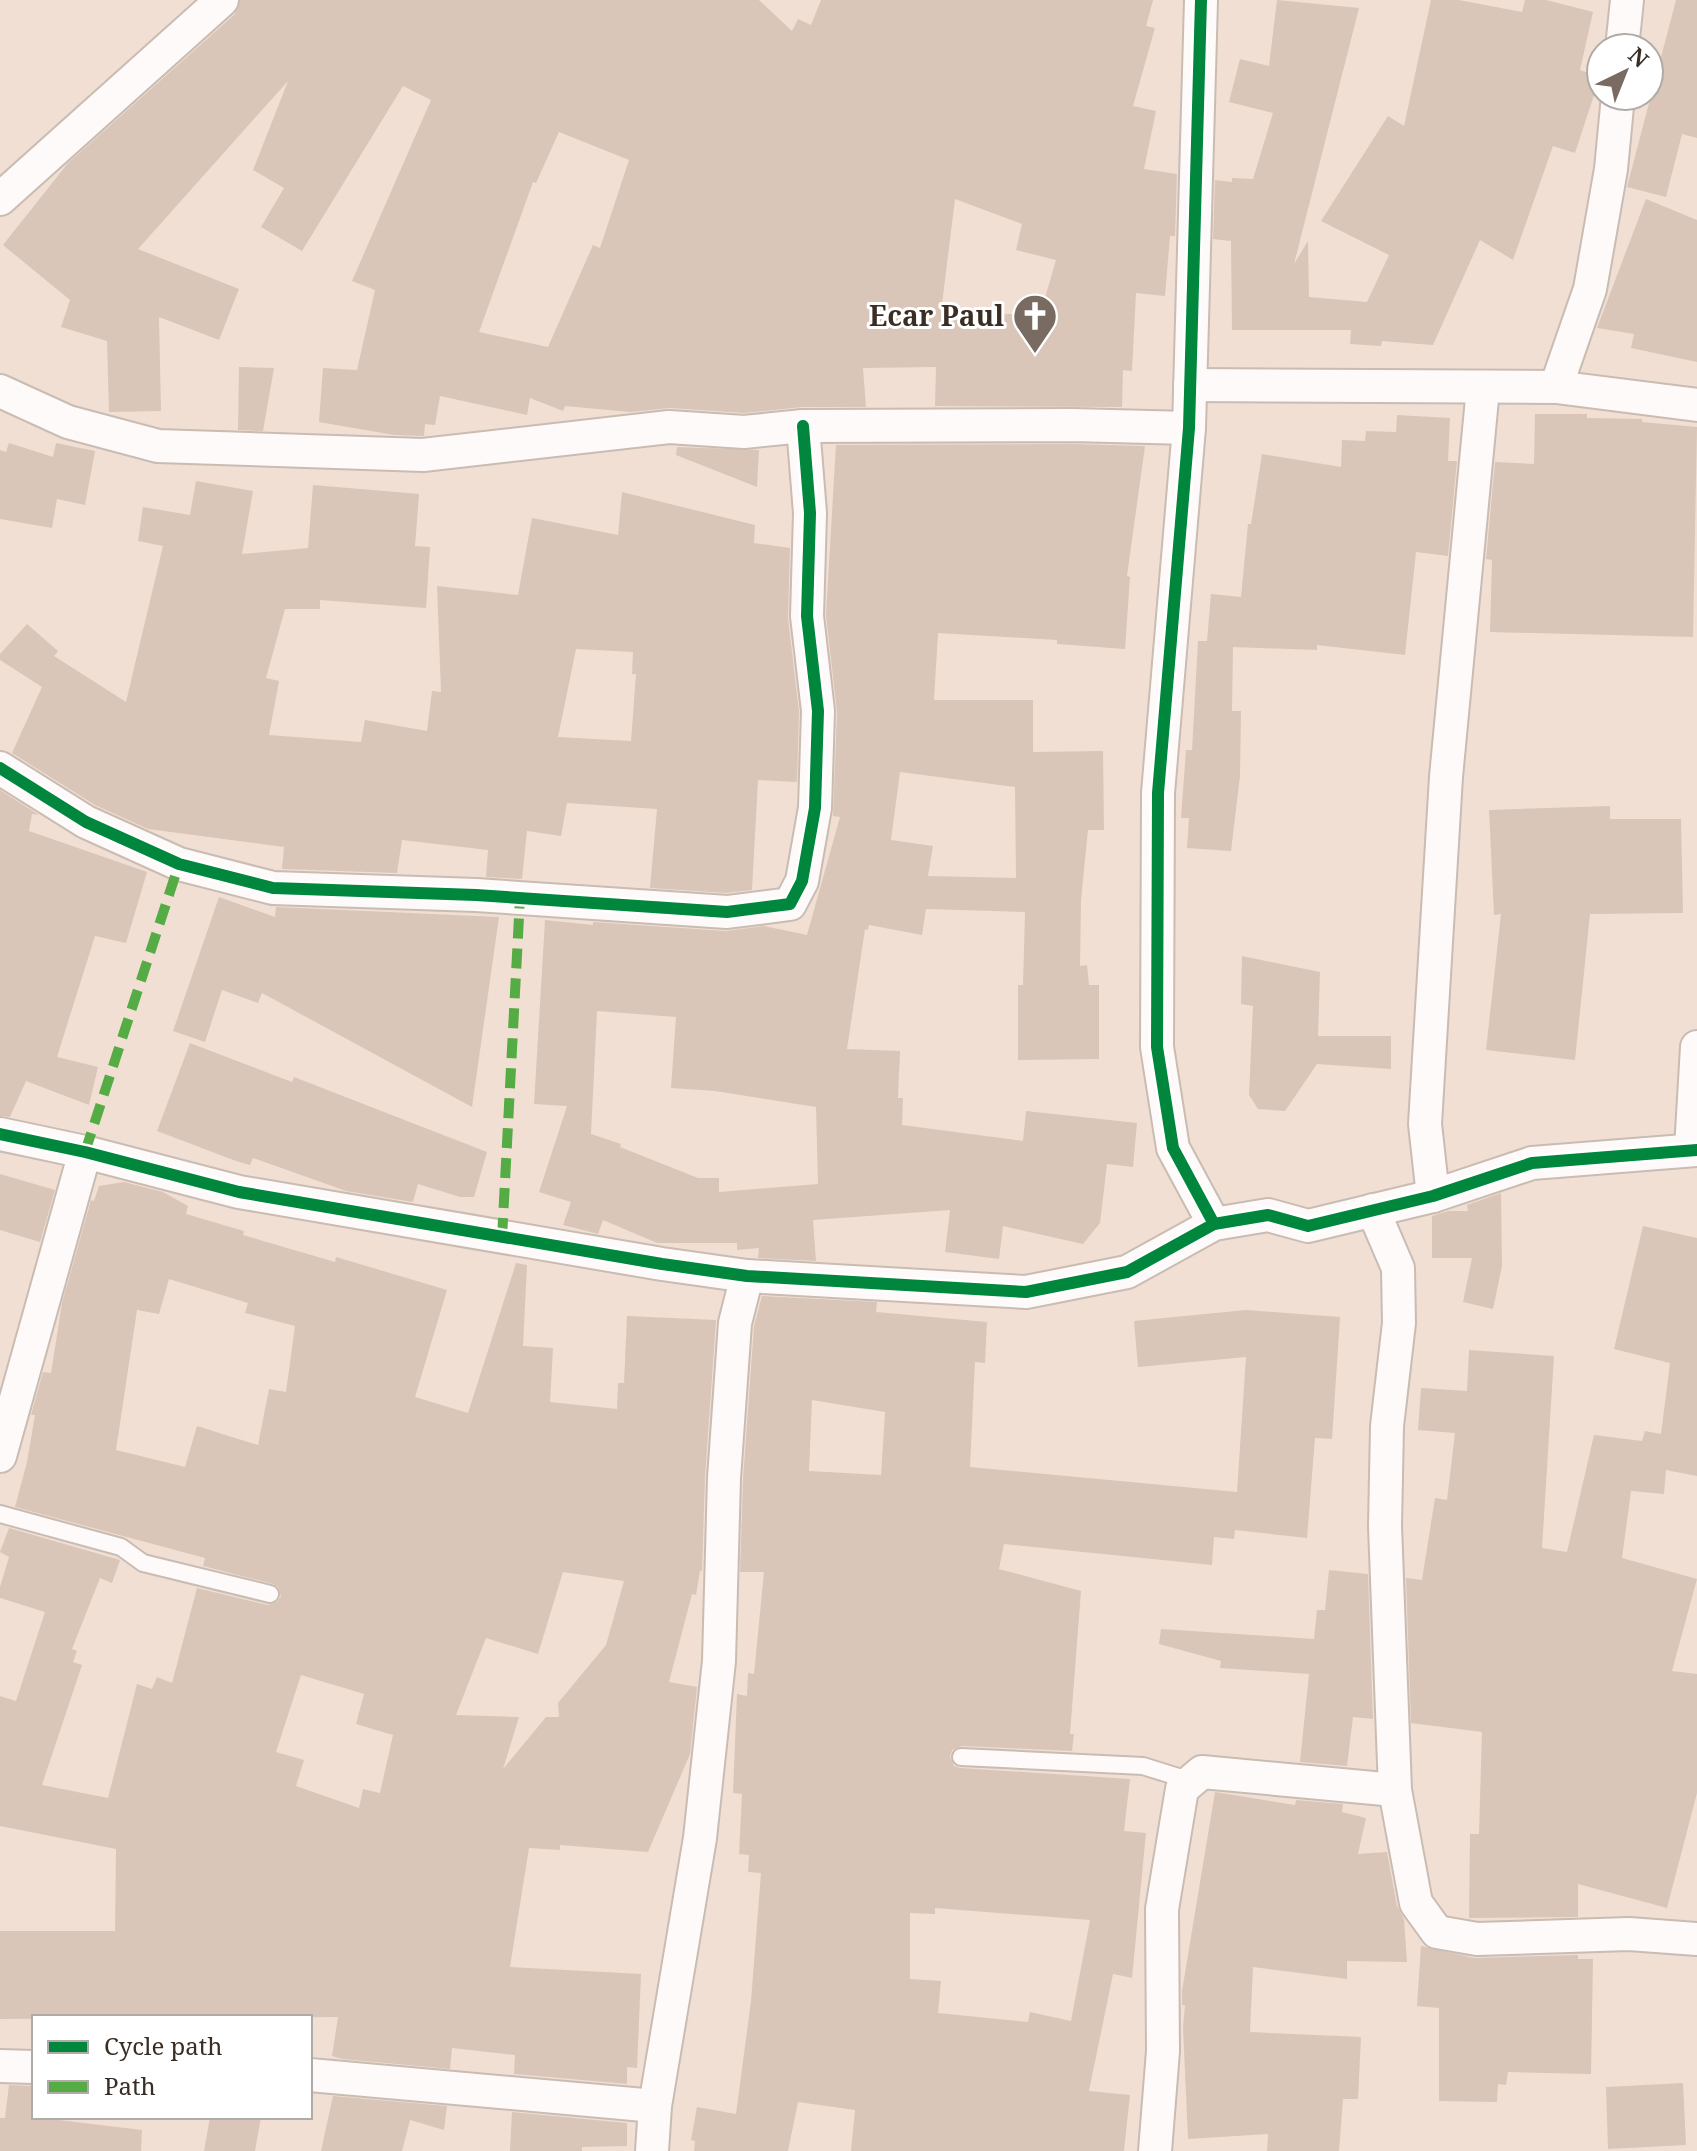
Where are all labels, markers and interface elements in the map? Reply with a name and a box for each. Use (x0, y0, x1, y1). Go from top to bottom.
north arrow (1585, 32, 1665, 112)
text: N (1623, 40, 1656, 74)
church icon: Ecar Paul (1011, 292, 1059, 355)
place label: Ecar Paul (869, 296, 1004, 334)
legend (32, 2015, 312, 2119)
text: Cycle path (104, 2029, 223, 2062)
text: Path (104, 2069, 156, 2102)

